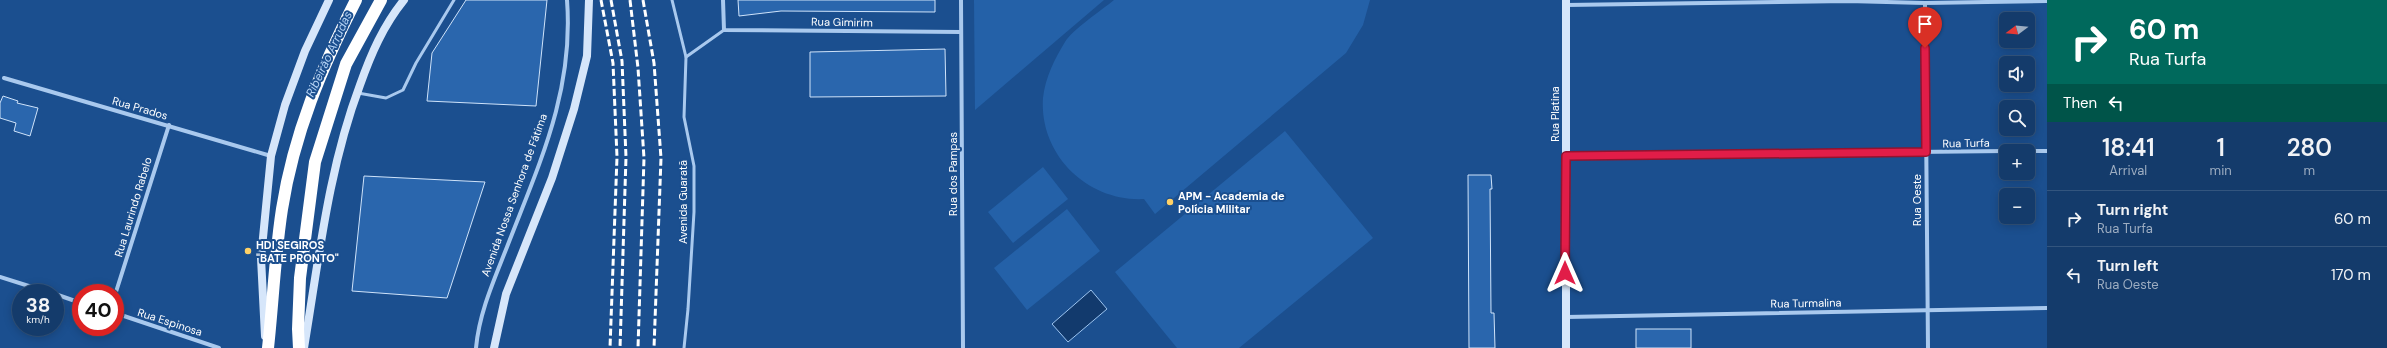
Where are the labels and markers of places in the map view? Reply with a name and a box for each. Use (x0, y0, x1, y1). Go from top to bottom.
pin (1908, 7.0, 1942, 48)
place label: APM - Academia de Polícia Militar (1178, 189, 1285, 216)
marker: APM - Academia de Polícia Militar (1165, 197, 1175, 207)
place label: HDI SEGIROS "BATE PRONTO" (256, 238, 339, 265)
marker: HDI SEGIROS "BATE PRONTO" (243, 246, 253, 256)

